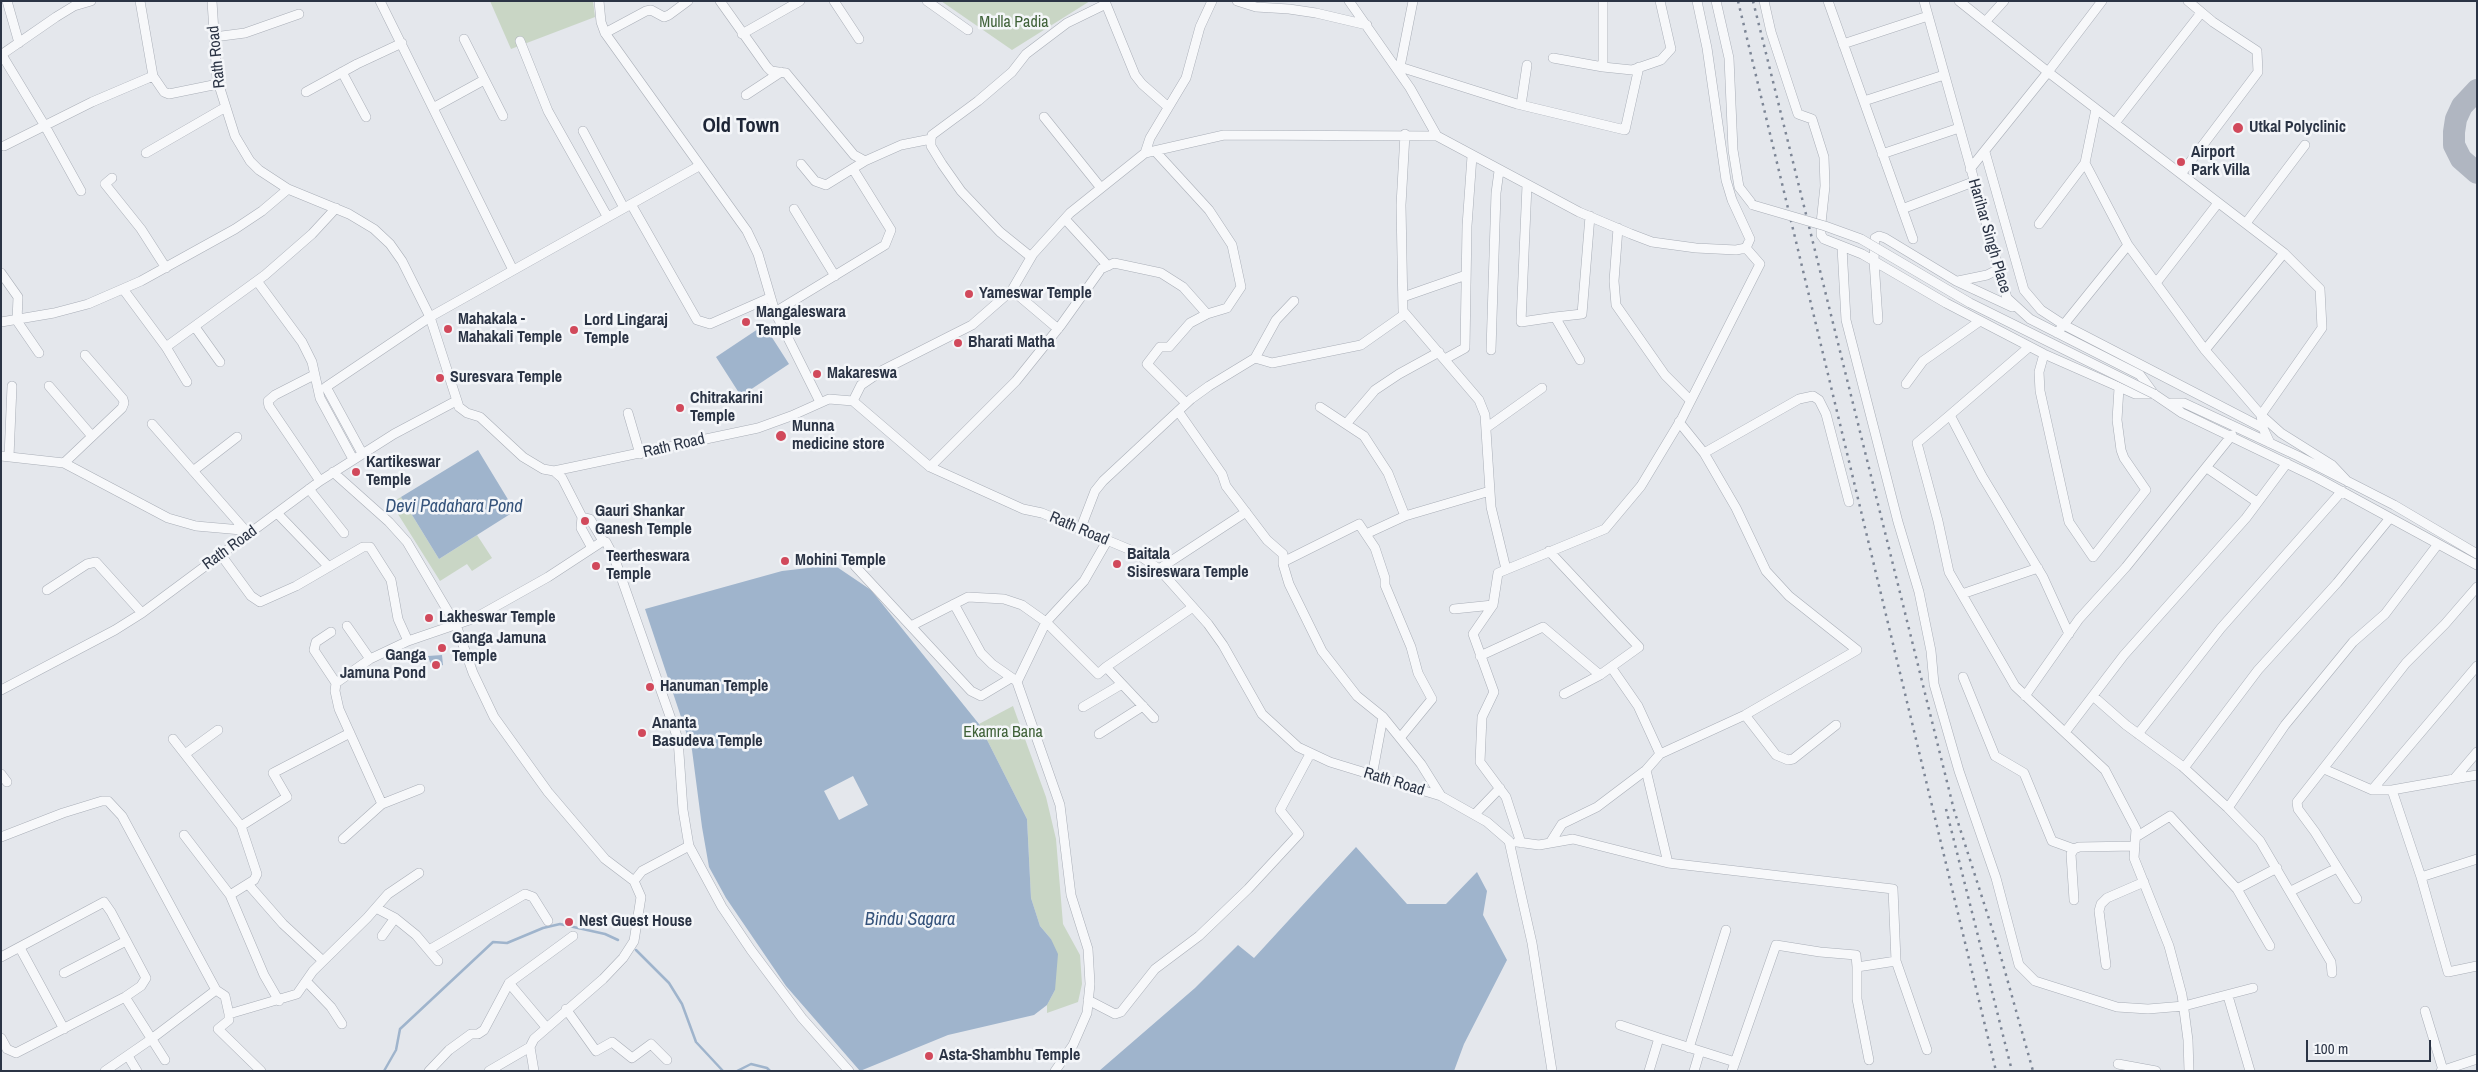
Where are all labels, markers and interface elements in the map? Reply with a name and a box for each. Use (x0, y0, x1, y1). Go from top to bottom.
park label: Mulla Padia (979, 13, 1049, 33)
street label: Rath Road (204, 25, 230, 89)
district label: Old Town (702, 113, 780, 139)
place label: Utkal Polyclinic (2249, 118, 2346, 138)
marker: Utkal Polyclinic (2231, 121, 2245, 135)
place label: Airport Park Villa (2191, 143, 2250, 181)
marker: Airport Park Villa (2175, 156, 2187, 168)
street label: Harihar Singh Place (1963, 177, 2015, 295)
place label: Yameswar Temple (979, 284, 1092, 304)
marker: Yameswar Temple (963, 288, 975, 300)
place label: Mangaleswara Temple (756, 303, 846, 341)
place label: Mahakala - Mahakali Temple (458, 310, 562, 348)
place label: Lord Lingaraj Temple (584, 311, 668, 349)
marker: Mangaleswara Temple (740, 316, 752, 328)
marker: Mahakala - Mahakali Temple (442, 323, 454, 335)
marker: Lord Lingaraj Temple (568, 324, 580, 336)
place label: Bharati Matha (968, 333, 1055, 353)
marker: Bharati Matha (952, 337, 964, 349)
place label: Makareswa (827, 364, 897, 384)
place label: Suresvara Temple (450, 368, 562, 388)
marker: Makareswa (811, 368, 823, 380)
marker: Suresvara Temple (434, 372, 446, 384)
place label: Chitrakarini Temple (690, 389, 763, 427)
marker: Chitrakarini Temple (674, 402, 686, 414)
place label: Munna medicine store (792, 417, 885, 455)
marker: Munna medicine store (774, 429, 788, 443)
street label: Rath Road (641, 430, 707, 462)
place label: Kartikeswar Temple (366, 453, 440, 491)
marker: Kartikeswar Temple (350, 466, 362, 478)
water label: Devi Padahara Pond (385, 496, 523, 518)
place label: Gauri Shankar Ganesh Temple (595, 502, 692, 540)
street label: Rath Road (1046, 508, 1112, 550)
marker: Gauri Shankar Ganesh Temple (579, 515, 591, 527)
street label: Rath Road (199, 522, 261, 574)
place label: Baitala Sisireswara Temple (1127, 545, 1249, 583)
place label: Teertheswara Temple (606, 547, 690, 585)
place label: Mohini Temple (795, 551, 886, 571)
marker: Mohini Temple (779, 555, 791, 567)
marker: Baitala Sisireswara Temple (1111, 558, 1123, 570)
marker: Teertheswara Temple (590, 560, 602, 572)
place label: Lakheswar Temple (439, 608, 555, 628)
marker: Lakheswar Temple (423, 612, 435, 624)
place label: Ganga Jamuna Temple (452, 629, 546, 667)
marker: Ganga Jamuna Temple (436, 642, 448, 654)
place label: Ganga Jamuna Pond (340, 646, 426, 684)
marker: Ganga Jamuna Pond (430, 659, 442, 671)
place label: Hanuman Temple (660, 677, 768, 697)
marker: Hanuman Temple (644, 681, 656, 693)
place label: Ananta Basudeva Temple (652, 714, 763, 752)
park label: Ekamra Bana (963, 723, 1043, 743)
marker: Ananta Basudeva Temple (636, 727, 648, 739)
street label: Rath Road (1361, 764, 1427, 800)
water label: Bindu Sagara (865, 909, 955, 931)
place label: Nest Guest House (579, 912, 692, 932)
marker: Nest Guest House (563, 916, 575, 928)
scale bar (2308, 1030, 2433, 1062)
text: 100 m (2314, 1038, 2348, 1059)
place label: Asta-Shambhu Temple (939, 1046, 1080, 1066)
marker: Asta-Shambhu Temple (923, 1050, 935, 1062)

